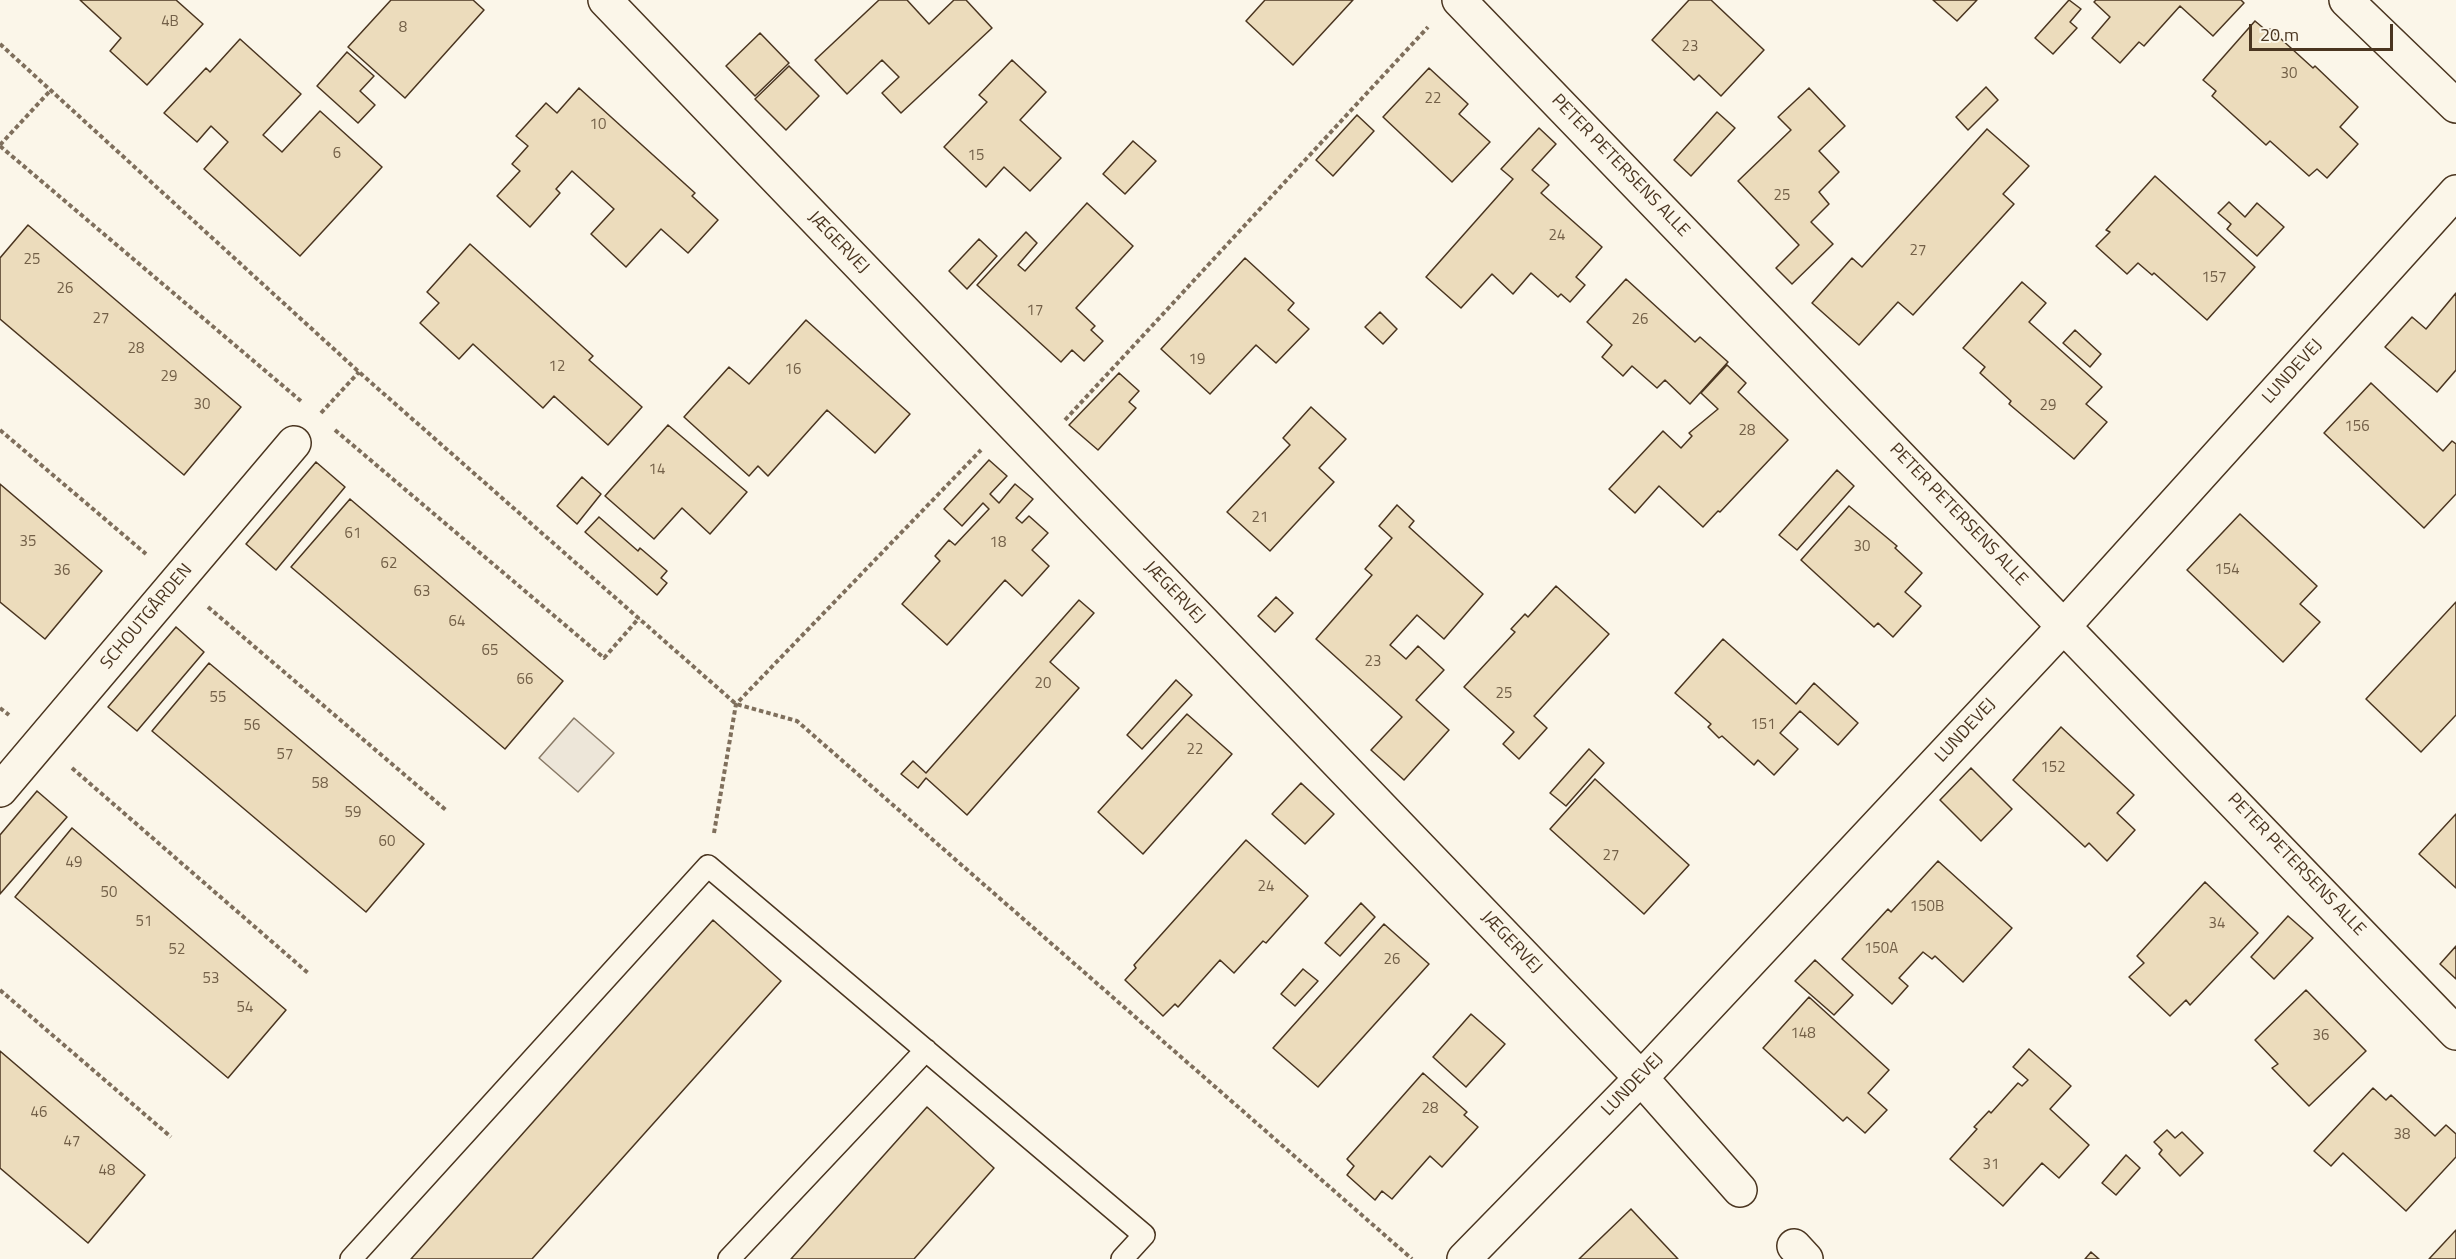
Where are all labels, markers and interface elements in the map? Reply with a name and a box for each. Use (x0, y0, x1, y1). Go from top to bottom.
scale bar (2252, 12, 2396, 50)
house number: 4B (161, 13, 179, 31)
house number: 8 (399, 19, 407, 37)
text: 20 m (2260, 21, 2299, 48)
house number: 23 (1682, 38, 1698, 56)
house number: 30 (2281, 65, 2297, 83)
house number: 22 (1425, 90, 1441, 108)
street label: PETER PETERSENS ALLE (1546, 90, 1694, 242)
house number: 10 (590, 116, 606, 134)
house number: 6 (333, 145, 341, 163)
house number: 15 (968, 147, 984, 165)
house number: 25 (1774, 187, 1790, 205)
street label: JÆGERVEJ (803, 207, 873, 279)
house number: 24 (1549, 227, 1565, 245)
house number: 27 (1910, 242, 1926, 260)
house number: 25 (24, 251, 40, 269)
house number: 157 (2201, 269, 2227, 287)
house number: 26 (57, 280, 73, 298)
house number: 17 (1027, 302, 1043, 320)
house number: 27 (93, 310, 109, 328)
house number: 26 (1632, 311, 1648, 329)
street label: LUNDEVEJ (2258, 335, 2328, 409)
house number: 28 (128, 340, 144, 358)
house number: 19 (1189, 351, 1205, 369)
house number: 12 (549, 358, 565, 376)
house number: 16 (785, 361, 801, 379)
house number: 29 (161, 368, 177, 386)
house number: 30 (194, 396, 210, 414)
house number: 29 (2040, 397, 2056, 415)
house number: 156 (2344, 418, 2370, 436)
house number: 28 (1739, 422, 1755, 440)
street label: PETER PETERSENS ALLE (1884, 439, 2032, 591)
house number: 14 (649, 461, 665, 479)
house number: 21 (1252, 509, 1268, 527)
house number: 61 (345, 525, 361, 543)
house number: 35 (20, 533, 36, 551)
house number: 18 (990, 534, 1006, 552)
house number: 30 (1854, 538, 1870, 556)
house number: 62 (381, 555, 397, 573)
street label: JÆGERVEJ (1139, 557, 1209, 629)
street label: SCHOUTGÅRDEN (97, 560, 197, 674)
house number: 154 (2214, 561, 2240, 579)
house number: 36 (54, 562, 70, 580)
house number: 63 (414, 583, 430, 601)
house number: 64 (449, 613, 465, 631)
house number: 65 (482, 642, 498, 660)
house number: 23 (1365, 653, 1381, 671)
house number: 66 (517, 671, 533, 689)
house number: 20 (1035, 675, 1051, 693)
house number: 25 (1496, 685, 1512, 703)
house number: 55 (210, 689, 226, 707)
street label: LUNDEVEJ (1931, 695, 2001, 767)
house number: 151 (1750, 716, 1776, 734)
house number: 56 (244, 717, 260, 735)
house number: 22 (1187, 741, 1203, 759)
house number: 57 (277, 746, 293, 764)
house number: 152 (2040, 759, 2066, 777)
house number: 58 (312, 775, 328, 793)
street label: PETER PETERSENS ALLE (2222, 789, 2370, 941)
house number: 59 (345, 804, 361, 822)
house number: 60 (379, 833, 395, 851)
house number: 27 (1603, 847, 1619, 865)
house number: 49 (66, 854, 82, 872)
house number: 24 (1258, 878, 1274, 896)
house number: 50 (101, 884, 117, 902)
house number: 150B (1910, 898, 1944, 916)
street label: JÆGERVEJ (1476, 907, 1546, 979)
house number: 51 (136, 913, 152, 931)
house number: 34 (2209, 915, 2225, 933)
house number: 150A (1864, 940, 1898, 958)
house number: 52 (169, 941, 185, 959)
house number: 26 (1384, 951, 1400, 969)
house number: 53 (203, 970, 219, 988)
house number: 54 (237, 999, 253, 1017)
house number: 148 (1790, 1025, 1816, 1043)
house number: 36 (2313, 1027, 2329, 1045)
street label: LUNDEVEJ (1598, 1049, 1668, 1121)
house number: 28 (1422, 1100, 1438, 1118)
house number: 46 (31, 1104, 47, 1122)
house number: 38 (2394, 1126, 2410, 1144)
house number: 47 (64, 1133, 80, 1151)
house number: 31 (1983, 1156, 1999, 1174)
house number: 48 (99, 1162, 115, 1180)

